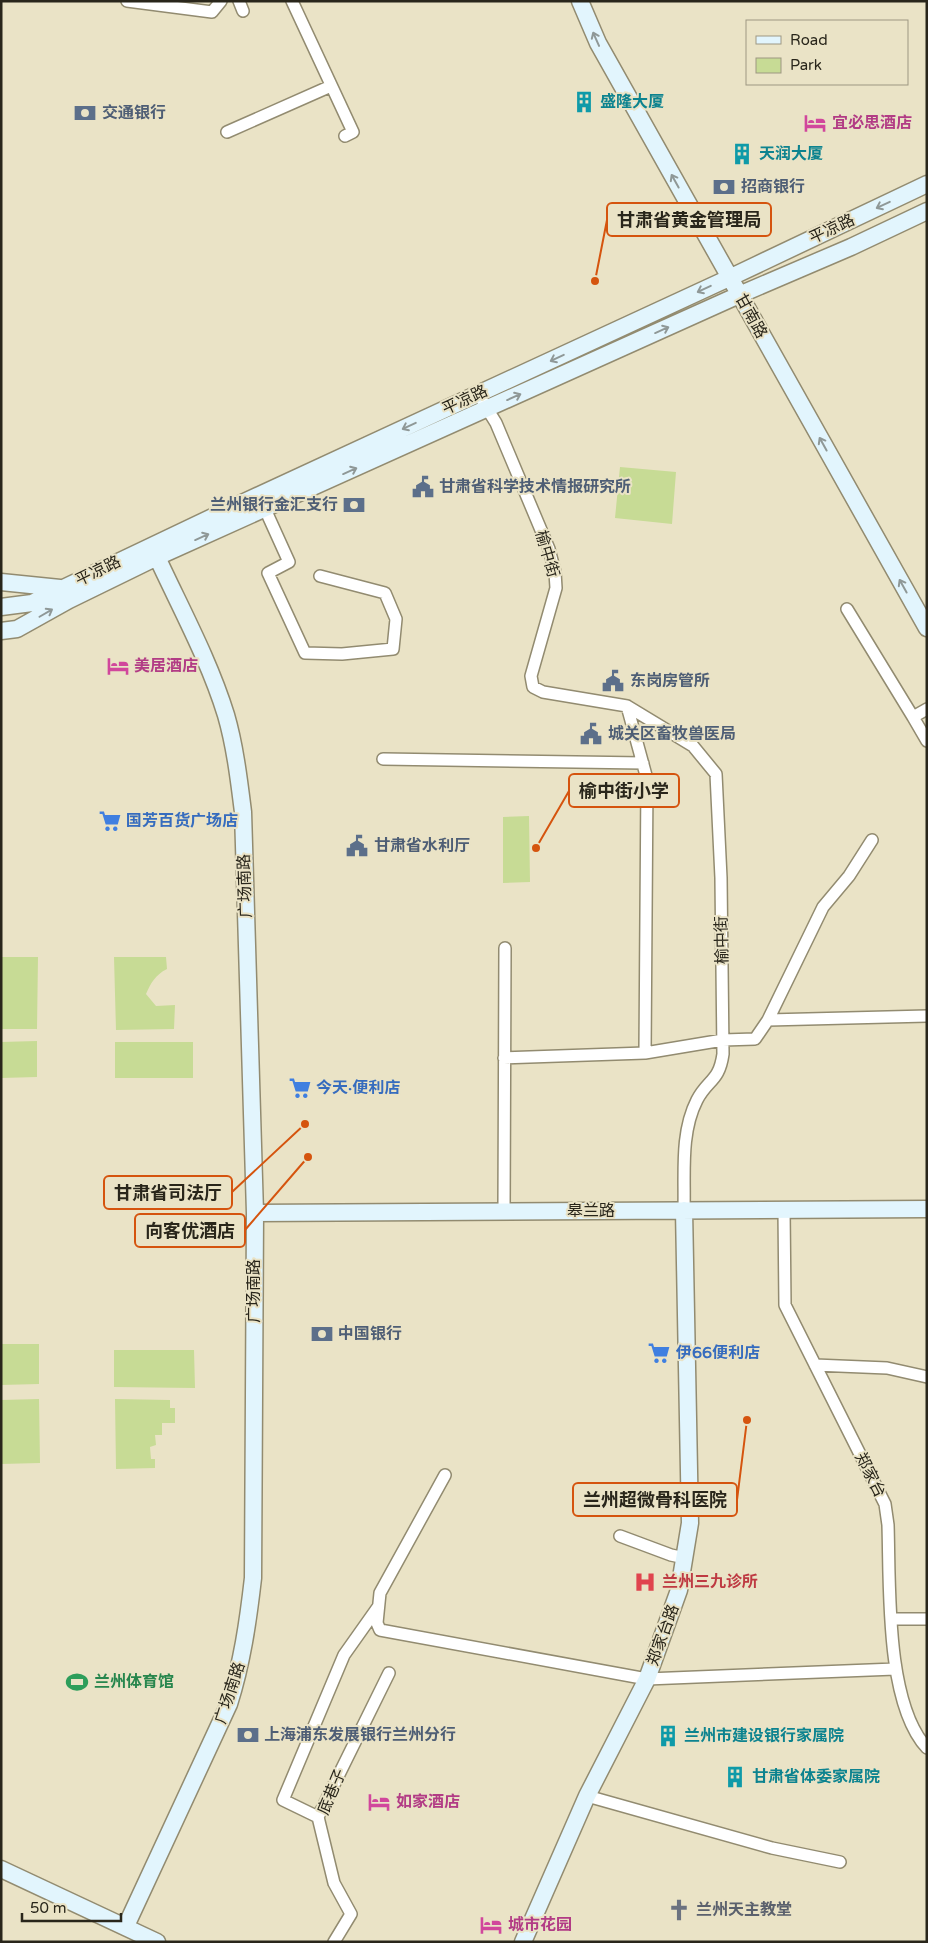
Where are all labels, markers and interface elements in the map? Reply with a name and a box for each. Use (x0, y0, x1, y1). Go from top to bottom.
legend (746, 20, 908, 85)
one-way arrow (590, 31, 600, 46)
text: Road (790, 31, 828, 49)
text: Park (790, 56, 822, 74)
building icon: 盛隆大厦 (571, 89, 597, 115)
place label: 盛隆大厦 (600, 92, 664, 112)
bank icon: 交通银行 (72, 100, 98, 126)
place label: 交通银行 (102, 103, 166, 123)
hotel icon: 宜必思酒店 (802, 110, 828, 136)
place label: 宜必思酒店 (832, 113, 912, 133)
building icon: 天润大厦 (729, 141, 755, 167)
place label: 天润大厦 (759, 144, 823, 164)
one-way arrow (669, 174, 679, 188)
bank icon: 招商银行 (711, 174, 737, 200)
place label: 招商银行 (741, 177, 805, 197)
one-way arrow (876, 200, 891, 210)
callout: 甘肃省黄金管理局 (607, 203, 771, 236)
text: 甘肃省黄金管理局 (617, 209, 761, 231)
street label: 平凉路 (806, 210, 858, 248)
one-way arrow (697, 285, 712, 294)
street label: 甘南路 (731, 290, 771, 342)
one-way arrow (654, 324, 669, 334)
one-way arrow (550, 353, 565, 363)
street label: 平凉路 (439, 381, 491, 419)
one-way arrow (506, 391, 521, 401)
one-way arrow (402, 421, 417, 431)
one-way arrow (818, 437, 828, 452)
one-way arrow (342, 465, 357, 475)
public building icon: 甘肃省科学技术情报研究所 (410, 474, 436, 500)
place label: 甘肃省科学技术情报研究所 (439, 477, 631, 497)
bank icon: 兰州银行金汇支行 (341, 492, 367, 518)
place label: 兰州银行金汇支行 (210, 495, 338, 515)
street label: 榆中街 (531, 528, 563, 580)
one-way arrow (194, 532, 209, 542)
street label: 平凉路 (72, 551, 124, 591)
one-way arrow (898, 578, 908, 593)
one-way arrow (38, 608, 53, 618)
hotel icon: 美居酒店 (105, 653, 131, 679)
place label: 美居酒店 (134, 656, 198, 676)
public building icon: 东岗房管所 (600, 668, 626, 694)
place label: 东岗房管所 (630, 671, 710, 691)
public building icon: 城关区畜牧兽医局 (578, 721, 604, 747)
place label: 城关区畜牧兽医局 (608, 724, 736, 744)
callout: 榆中街小学 (569, 774, 679, 807)
text: 榆中街小学 (579, 780, 669, 802)
supermarket icon: 国芳百货广场店 (97, 808, 123, 834)
place label: 国芳百货广场店 (126, 811, 238, 831)
public building icon: 甘肃省水利厅 (344, 833, 370, 859)
place label: 甘肃省水利厅 (374, 836, 470, 856)
street label: 广场南路 (234, 854, 256, 918)
street label: 榆中街 (712, 916, 732, 964)
supermarket icon: 今天·便利店 (287, 1075, 313, 1101)
place label: 今天·便利店 (316, 1078, 400, 1098)
callout: 甘肃省司法厅 (104, 1176, 232, 1209)
text: 甘肃省司法厅 (114, 1182, 222, 1204)
street label: 皋兰路 (567, 1201, 615, 1221)
callout: 向客优酒店 (135, 1214, 245, 1247)
text: 向客优酒店 (145, 1220, 235, 1242)
street label: 广场南路 (244, 1259, 264, 1323)
bank icon: 中国银行 (309, 1321, 335, 1347)
place label: 中国银行 (338, 1324, 402, 1344)
supermarket icon: 伊66便利店 (646, 1340, 672, 1366)
place label: 伊66便利店 (675, 1343, 760, 1363)
street label: 郑家台 (850, 1449, 890, 1501)
callout: 兰州超微骨科医院 (573, 1483, 737, 1516)
text: 兰州超微骨科医院 (583, 1489, 727, 1511)
hospital icon: 兰州三九诊所 (632, 1569, 658, 1595)
place label: 兰州三九诊所 (662, 1572, 758, 1592)
street label: 郑家台路 (643, 1602, 683, 1668)
street label: 广场南路 (211, 1659, 249, 1727)
sports icon: 兰州体育馆 (64, 1669, 90, 1695)
place label: 兰州体育馆 (94, 1672, 174, 1692)
bank icon: 上海浦东发展银行兰州分行 (235, 1722, 261, 1748)
building icon: 兰州市建设银行家属院 (655, 1723, 681, 1749)
place label: 上海浦东发展银行兰州分行 (264, 1725, 456, 1745)
place label: 兰州市建设银行家属院 (684, 1726, 844, 1746)
building icon: 甘肃省体委家属院 (722, 1764, 748, 1790)
street label: 底巷子 (313, 1766, 351, 1818)
place label: 甘肃省体委家属院 (752, 1767, 880, 1787)
hotel icon: 如家酒店 (366, 1789, 392, 1815)
place label: 如家酒店 (396, 1792, 460, 1812)
scale bar (22, 1890, 121, 1922)
church icon: 兰州天主教堂 (666, 1897, 692, 1923)
text: 50 m (30, 1899, 67, 1917)
place label: 兰州天主教堂 (696, 1900, 792, 1920)
hotel icon: 城市花园 (478, 1912, 504, 1938)
place label: 城市花园 (508, 1915, 572, 1935)

